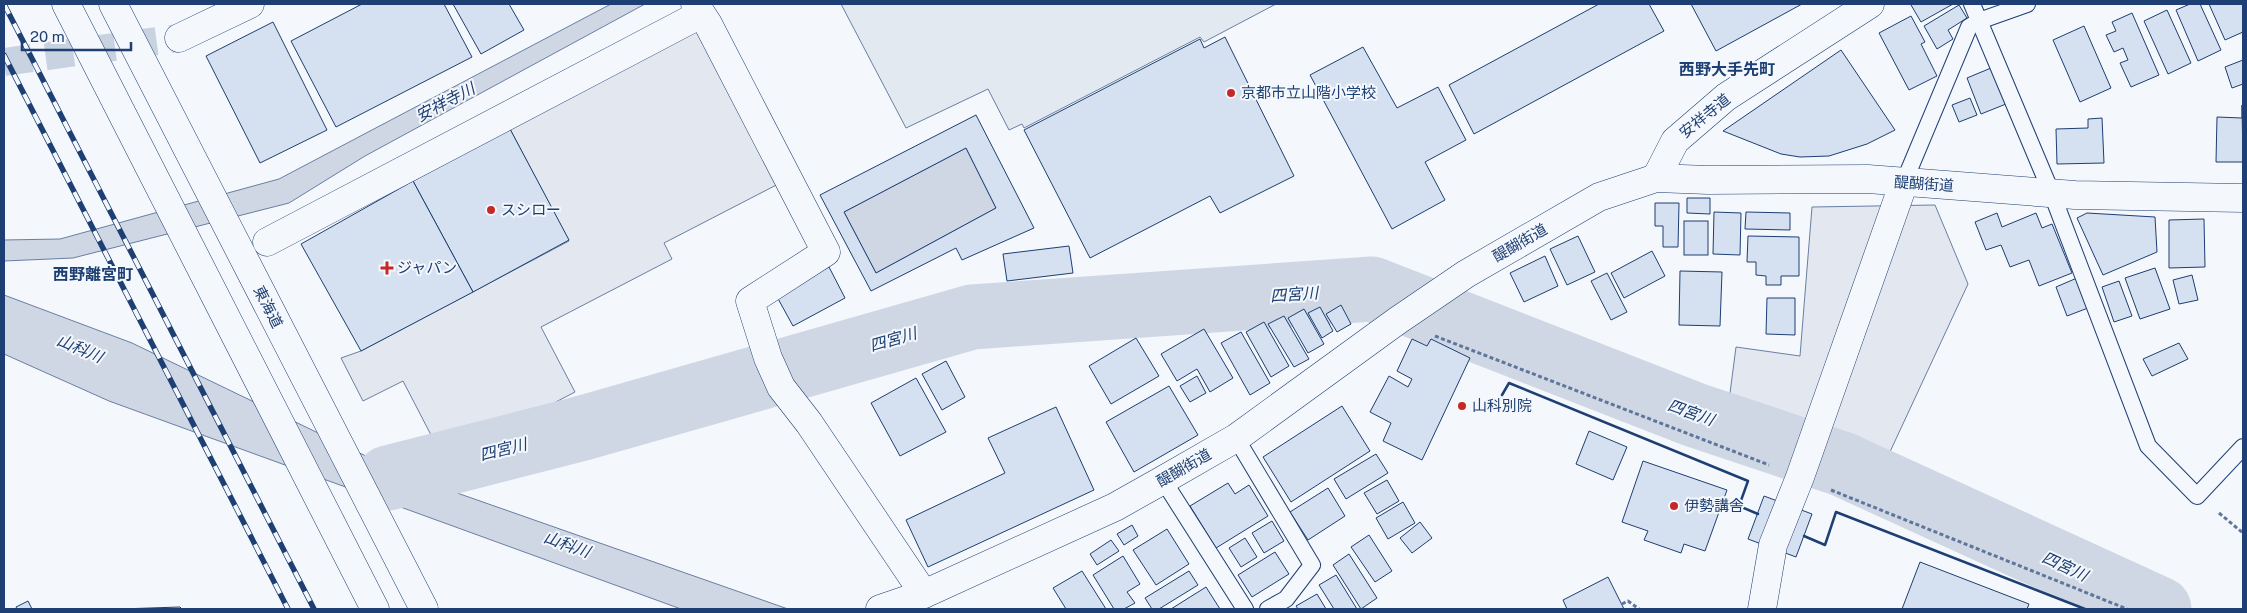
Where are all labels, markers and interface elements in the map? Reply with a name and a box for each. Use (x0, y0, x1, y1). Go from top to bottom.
scale bar (22, 20, 131, 52)
text: 20 m (30, 28, 65, 45)
district label: 西野大手先町 (1679, 60, 1775, 79)
water label: 安祥寺川 (413, 78, 480, 126)
place label: 京都市立山階小学校 (1241, 84, 1376, 101)
marker: 京都市立山階小学校 (1225, 87, 1237, 99)
street label: 安祥寺道 (1676, 90, 1733, 141)
street label: 醍醐街道 (1894, 173, 1955, 194)
place label: スシロー (501, 201, 561, 218)
marker: スシロー (485, 204, 497, 216)
street label: 醍醐街道 (1490, 220, 1550, 265)
place label: ジャパン (397, 259, 457, 276)
marker: ジャパン (381, 262, 393, 274)
district label: 西野離宮町 (53, 265, 133, 284)
street label: 東海道 (251, 283, 286, 331)
water label: 四宮川 (1269, 283, 1321, 306)
water label: 四宮川 (867, 323, 921, 355)
water label: 山科川 (54, 330, 107, 367)
water label: 四宮川 (1665, 395, 1719, 430)
place label: 山科別院 (1472, 397, 1532, 414)
marker: 山科別院 (1456, 400, 1468, 412)
water label: 四宮川 (478, 434, 531, 465)
street label: 醍醐街道 (1154, 445, 1214, 490)
place label: 伊勢講舎 (1684, 497, 1744, 514)
marker: 伊勢講舎 (1668, 500, 1680, 512)
water label: 山科川 (541, 527, 595, 562)
water label: 四宮川 (2039, 548, 2092, 586)

